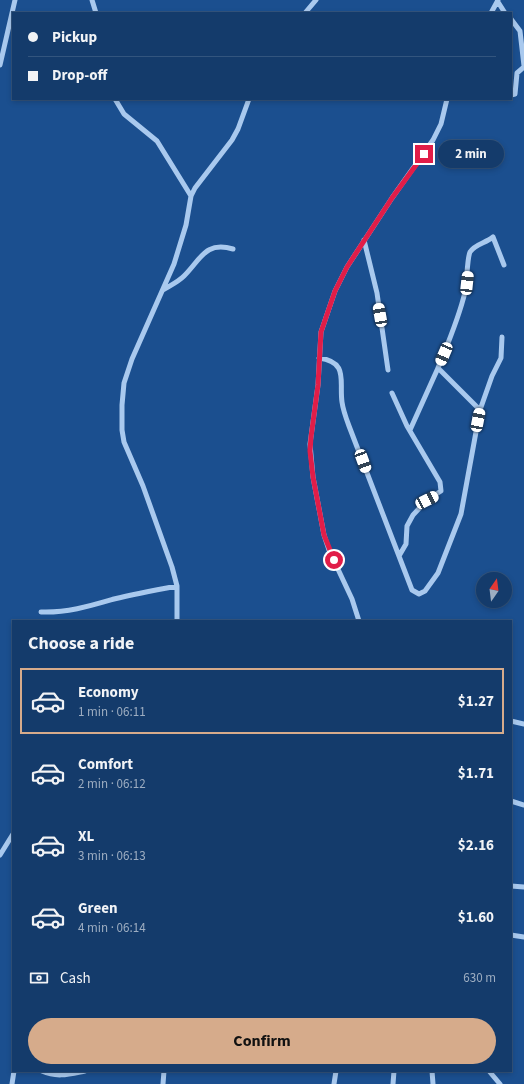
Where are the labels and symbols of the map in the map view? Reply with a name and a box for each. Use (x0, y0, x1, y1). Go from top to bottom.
callout: 2 min (438, 140, 504, 168)
route end (415, 145, 433, 163)
car (460, 270, 474, 296)
car (372, 302, 388, 328)
car (434, 341, 454, 367)
car (470, 407, 486, 433)
car (353, 448, 373, 474)
car (414, 489, 440, 511)
route start (325, 551, 343, 569)
north arrow (476, 572, 512, 608)

